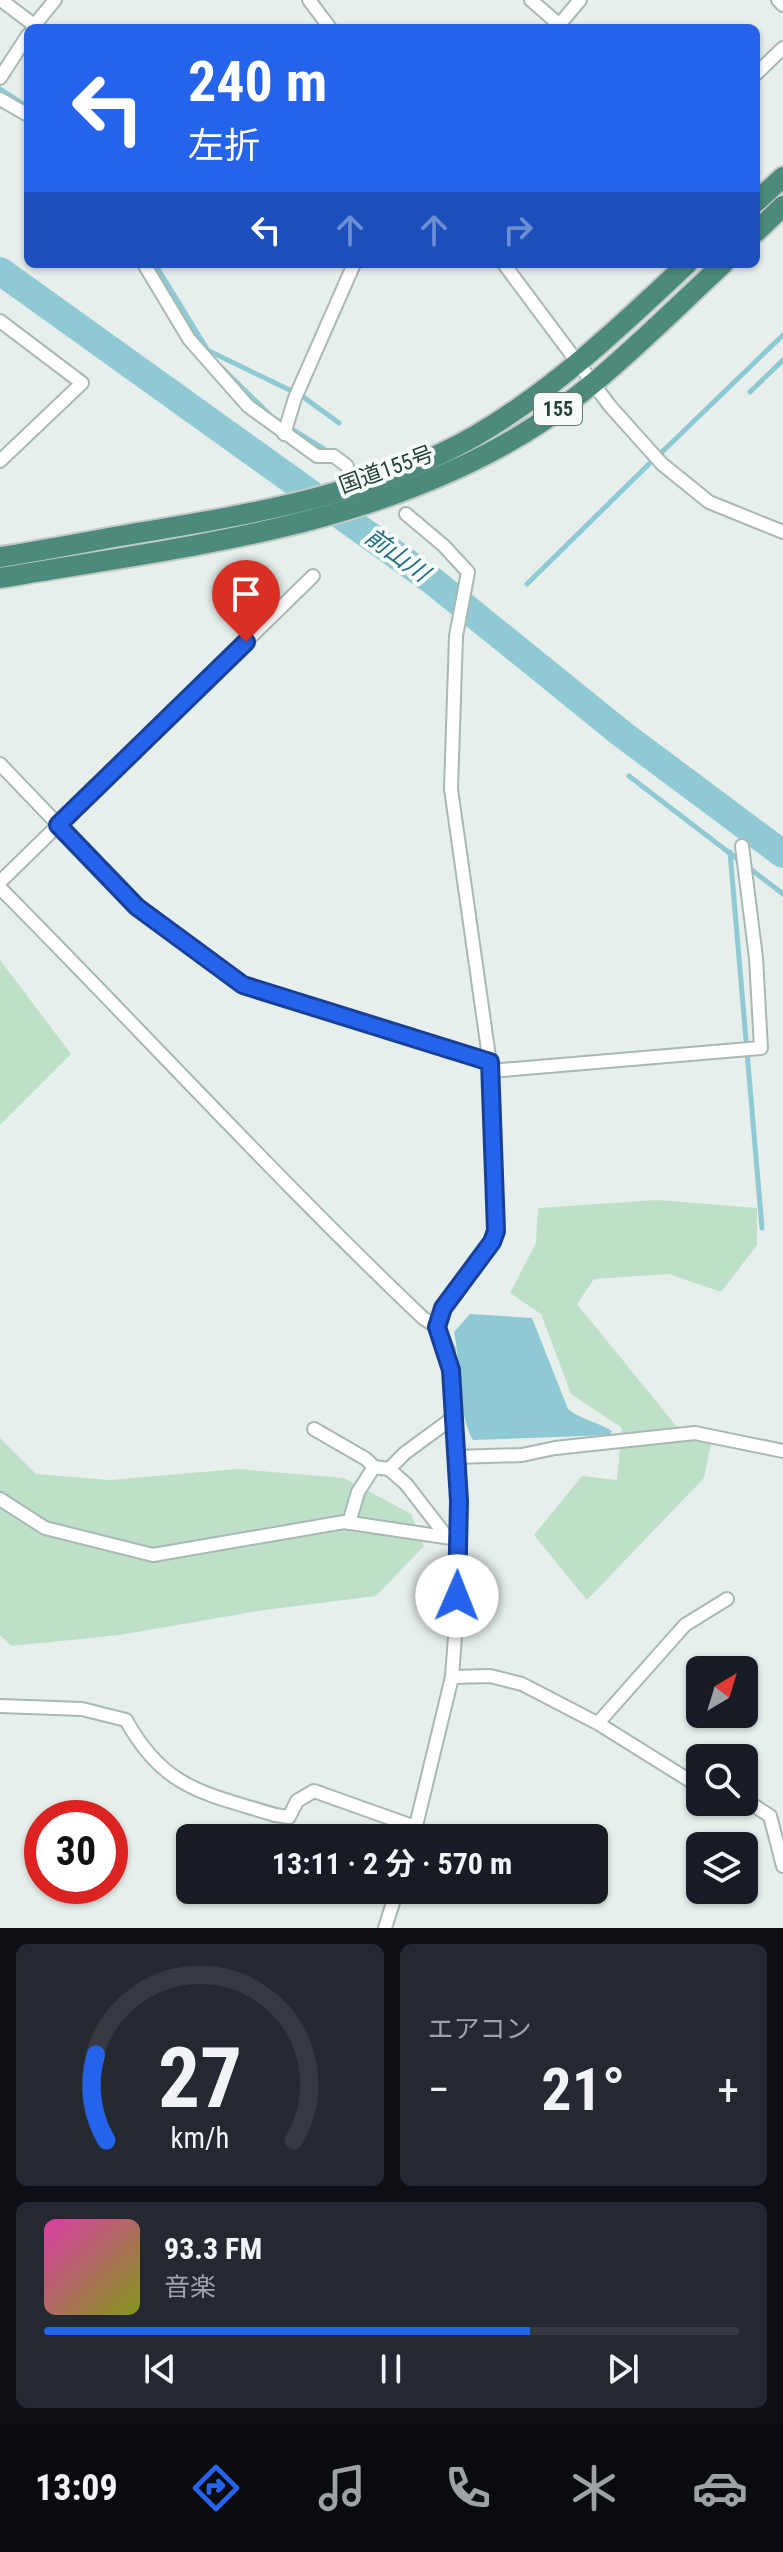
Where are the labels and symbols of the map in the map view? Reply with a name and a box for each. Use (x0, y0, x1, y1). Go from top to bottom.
road number: 155 (534, 393, 582, 425)
street label: 国道155号 (336, 441, 437, 498)
water label: 前山川 (360, 523, 437, 589)
pin (212, 560, 280, 642)
position arrow (415, 1554, 499, 1638)
north arrow (686, 1656, 758, 1728)
speed limit sign: 30 (24, 1800, 128, 1904)

